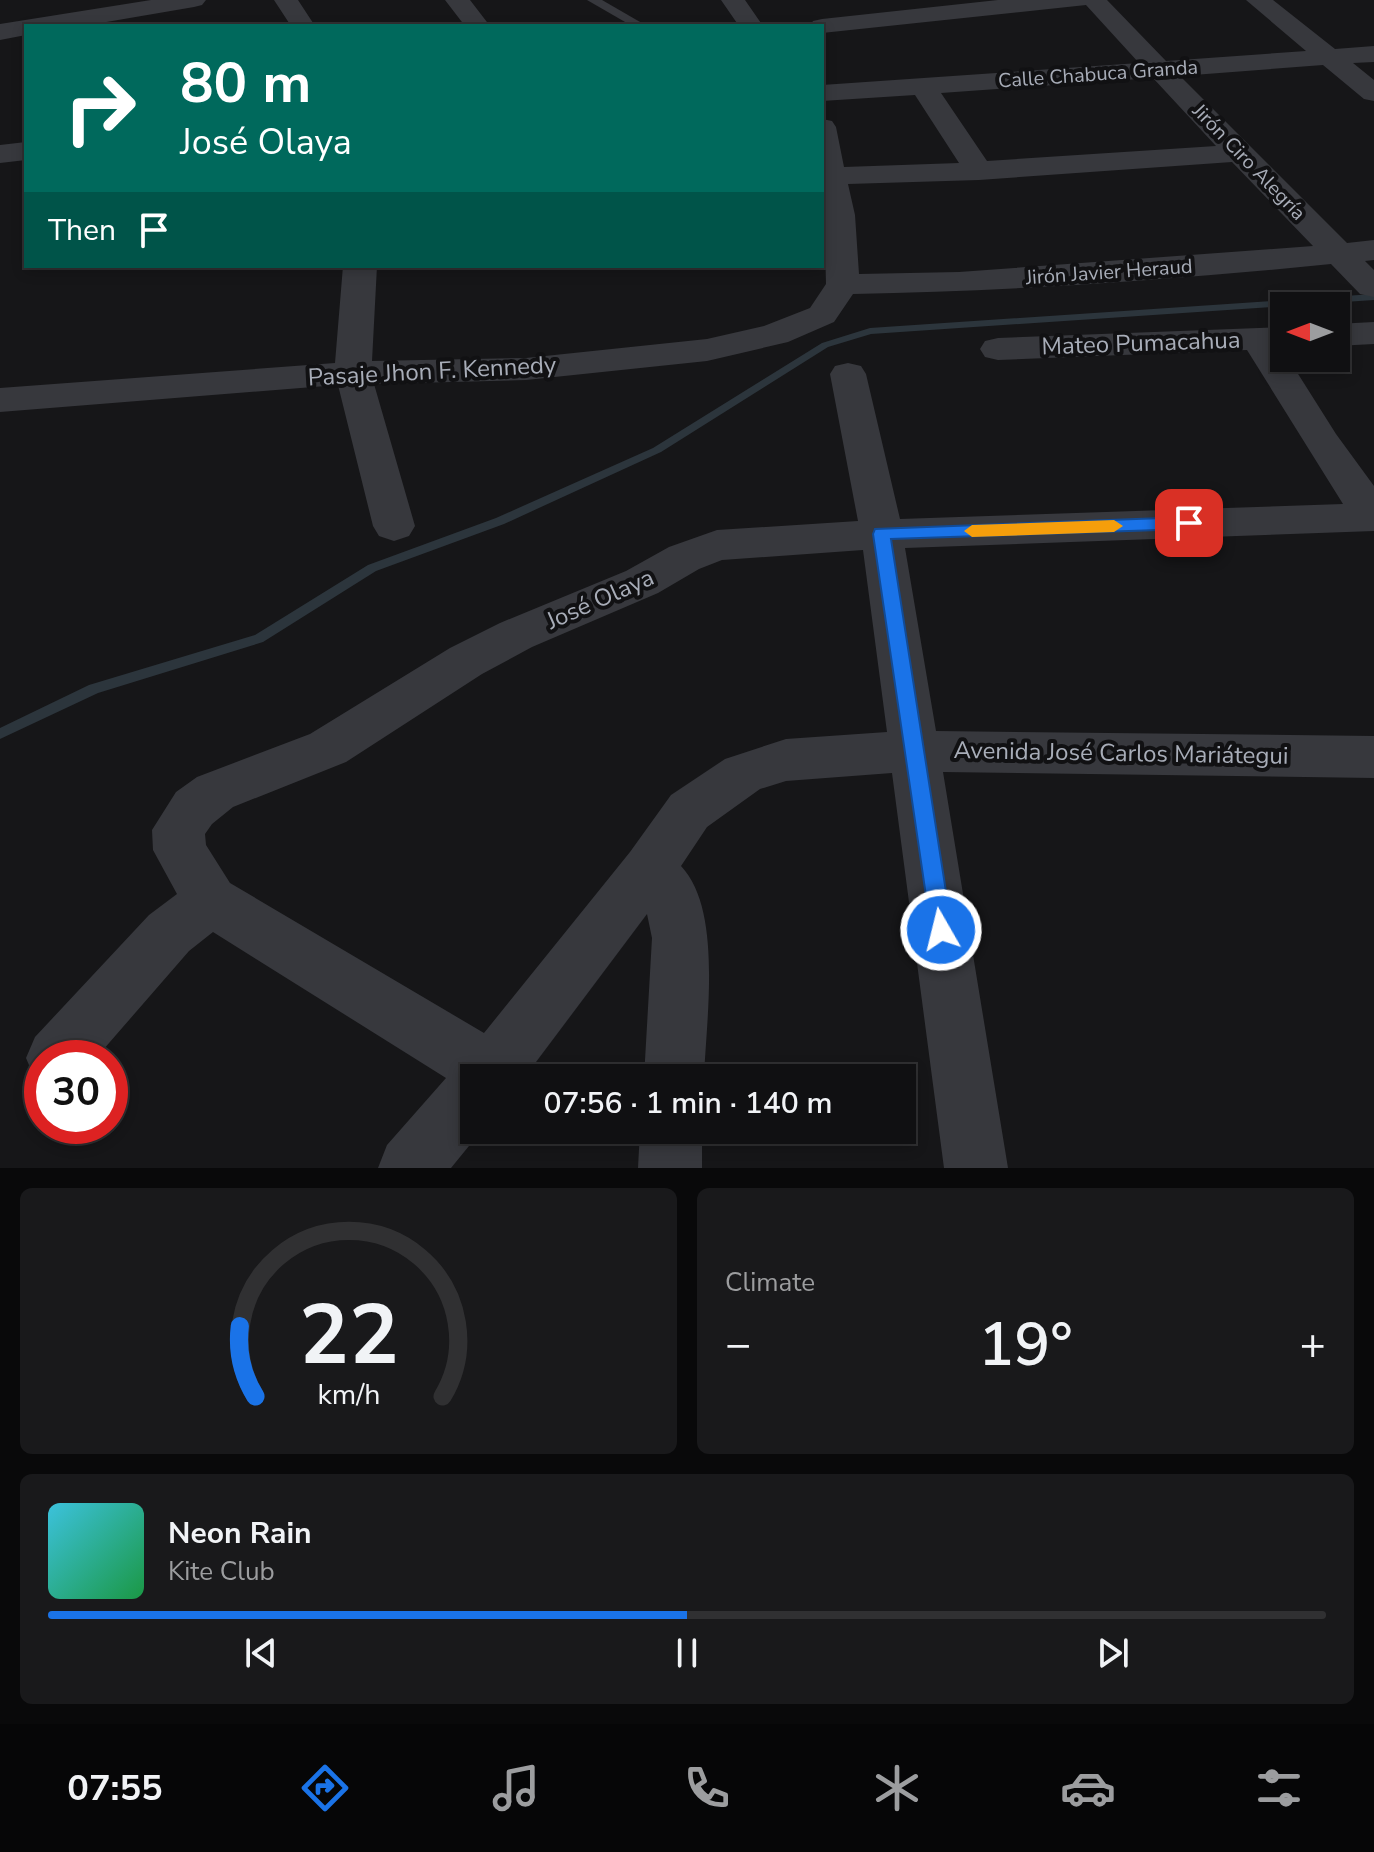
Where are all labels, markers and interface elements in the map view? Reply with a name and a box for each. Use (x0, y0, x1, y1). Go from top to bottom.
text: 80 m (180, 45, 311, 122)
street label: Calle Chabuca Granda (997, 54, 1199, 94)
icon: right (48, 56, 152, 160)
street label: Jirón Ciro Alegría (1186, 97, 1312, 226)
text: José Olaya (180, 118, 352, 167)
icon: arrive (132, 208, 176, 252)
text: Then (48, 210, 116, 251)
street label: Jirón Javier Heraud (1024, 253, 1193, 291)
north arrow (1270, 292, 1350, 372)
map controls (1270, 292, 1350, 372)
street label: Mateo Pumacahua (1041, 324, 1241, 362)
street label: Pasaje Jhon F. Kennedy (307, 348, 558, 393)
pin (1155, 489, 1223, 557)
icon: arrive (1167, 501, 1211, 545)
street label: José Olaya (540, 561, 659, 637)
street label: Avenida José Carlos Mariátegui (953, 734, 1289, 772)
position arrow (899, 888, 983, 972)
speed limit sign: 30 (24, 1040, 128, 1144)
text: 07:56 · 1 min · 140 m (543, 1083, 833, 1124)
text: Climate (725, 1265, 815, 1300)
text: 22 (299, 1279, 398, 1392)
text: 19° (978, 1304, 1073, 1386)
text: − (725, 1315, 751, 1375)
text: + (1300, 1315, 1326, 1375)
text: km/h (317, 1375, 380, 1414)
text: Neon Rain (168, 1513, 312, 1554)
text: Kite Club (168, 1554, 275, 1589)
icon: previous (239, 1631, 283, 1675)
icon: pause (665, 1631, 709, 1675)
icon: next (1091, 1631, 1135, 1675)
icon: directions (297, 1760, 353, 1816)
icon: music (488, 1760, 544, 1816)
icon: phone (679, 1760, 735, 1816)
icon: climate (869, 1760, 925, 1816)
icon: car (1060, 1760, 1116, 1816)
icon: filters (1251, 1760, 1307, 1816)
text: 07:55 (67, 1764, 163, 1813)

